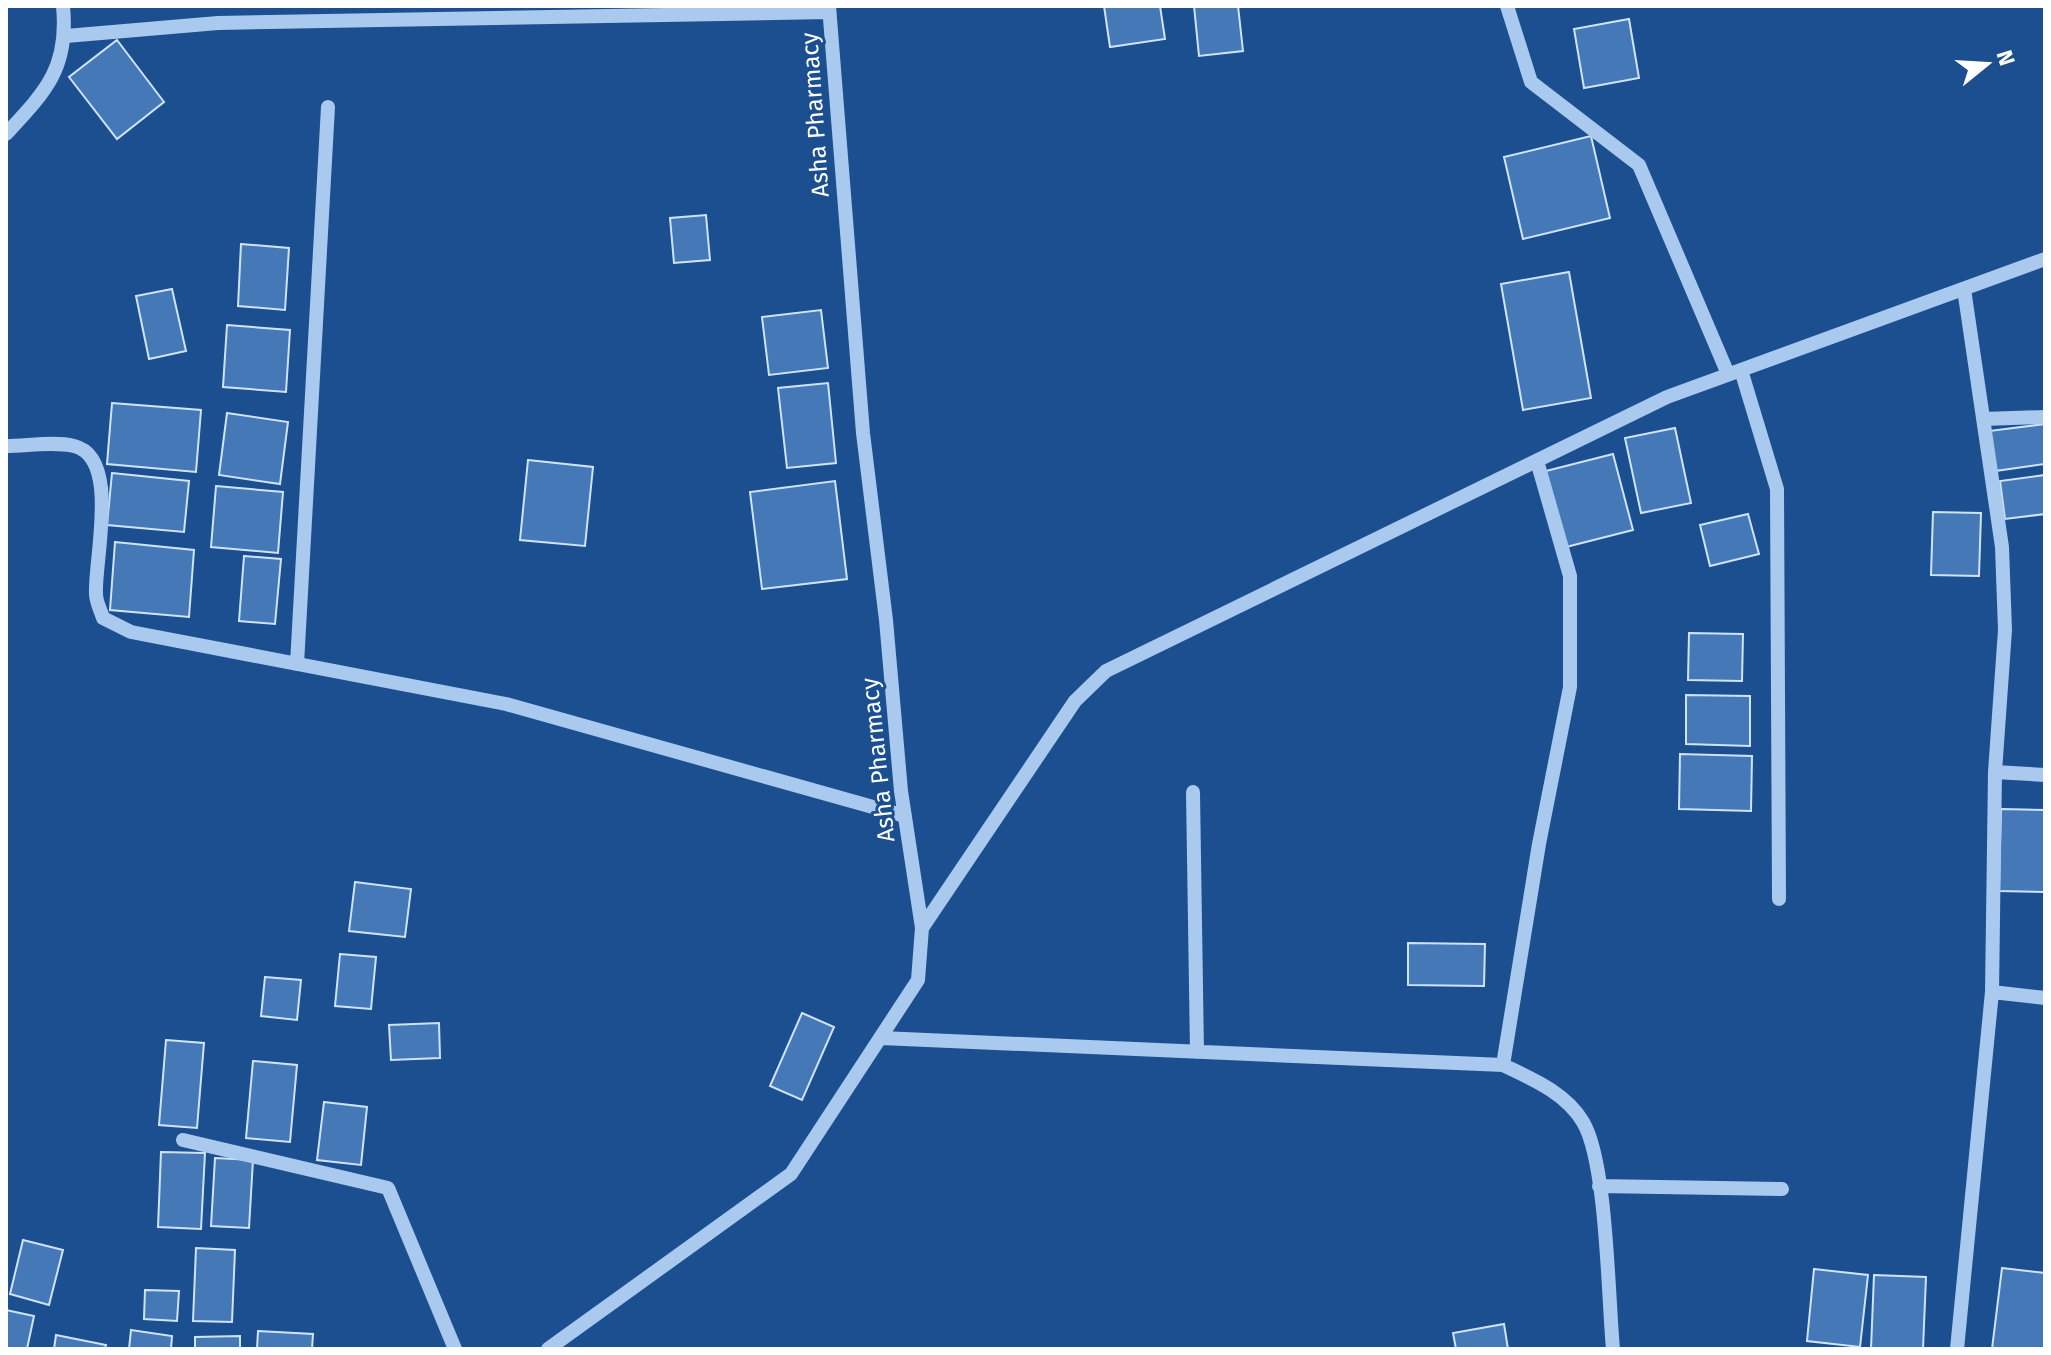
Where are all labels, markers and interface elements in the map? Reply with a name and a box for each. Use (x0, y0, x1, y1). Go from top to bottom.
north arrow (1947, 24, 2027, 104)
street label: Asha Pharmacy (795, 31, 835, 198)
text: N (1990, 47, 2021, 69)
street label: Asha Pharmacy (855, 676, 901, 844)

